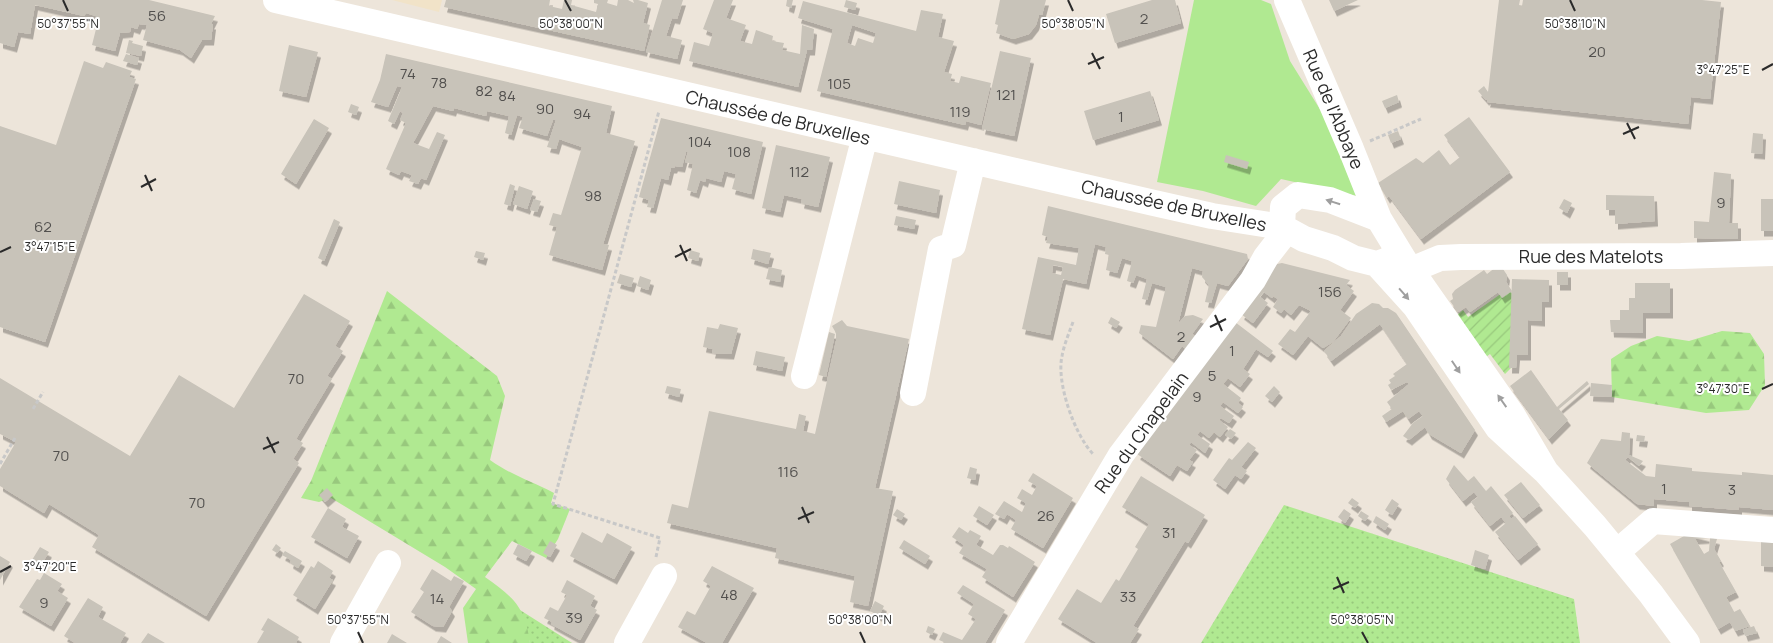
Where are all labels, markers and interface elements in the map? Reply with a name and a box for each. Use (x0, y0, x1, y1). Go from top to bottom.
house number: 56 (148, 5, 166, 26)
house number: 2 (1140, 8, 1148, 29)
text: 50°37'55"N (37, 15, 99, 32)
text: 50°38'00"N (539, 15, 603, 32)
text: 50°38'05"N (1042, 15, 1104, 32)
text: 50°38'10"N (1545, 15, 1605, 32)
house number: 20 (1588, 41, 1606, 62)
street label: Rue de l'Abbaye (1298, 45, 1370, 173)
text: 3°47'25"E (1696, 61, 1750, 78)
house number: 74 (400, 63, 416, 84)
house number: 78 (431, 72, 447, 93)
house number: 105 (827, 73, 851, 94)
house number: 82 (475, 80, 493, 101)
street label: Chaussée de Bruxelles (683, 84, 873, 150)
house number: 121 (996, 84, 1016, 105)
house number: 84 (498, 85, 516, 106)
house number: 90 (536, 98, 554, 119)
house number: 119 (949, 101, 971, 122)
house number: 94 (573, 103, 591, 124)
house number: 1 (1118, 106, 1124, 127)
house number: 104 (688, 131, 712, 152)
house number: 108 (727, 141, 751, 162)
house number: 112 (789, 161, 809, 182)
street label: Chaussée de Bruxelles (1079, 174, 1269, 236)
house number: 98 (584, 185, 602, 206)
house number: 9 (1716, 192, 1726, 213)
one-way arrow (1325, 198, 1340, 206)
house number: 62 (34, 216, 52, 237)
text: 3°47'15"E (25, 238, 76, 255)
street label: Rue des Matelots (1519, 244, 1663, 268)
house number: 156 (1318, 281, 1342, 302)
one-way arrow (1398, 288, 1409, 300)
house number: 2 (1177, 326, 1185, 347)
house number: 1 (1229, 340, 1235, 361)
one-way arrow (1451, 360, 1461, 373)
house number: 5 (1208, 365, 1216, 386)
street label: Rue du Chapelain (1089, 366, 1193, 498)
house number: 70 (288, 368, 304, 389)
text: 3°47'30"E (1696, 380, 1750, 397)
house number: 9 (1192, 386, 1202, 407)
one-way arrow (1497, 394, 1507, 408)
house number: 70 (53, 445, 69, 466)
house number: 116 (777, 461, 799, 482)
house number: 1 (1661, 478, 1667, 499)
house number: 3 (1728, 479, 1736, 500)
house number: 70 (189, 492, 205, 513)
house number: 26 (1037, 505, 1055, 526)
house number: 31 (1162, 522, 1176, 543)
text: 3°47'20"E (23, 558, 77, 575)
house number: 48 (720, 584, 738, 605)
house number: 33 (1120, 586, 1136, 607)
house number: 14 (430, 588, 444, 609)
house number: 9 (39, 592, 49, 613)
house number: 39 (565, 607, 583, 628)
text: 50°37'55"N (327, 611, 389, 628)
text: 50°38'00"N (828, 611, 892, 628)
text: 50°38'05"N (1331, 611, 1393, 628)

